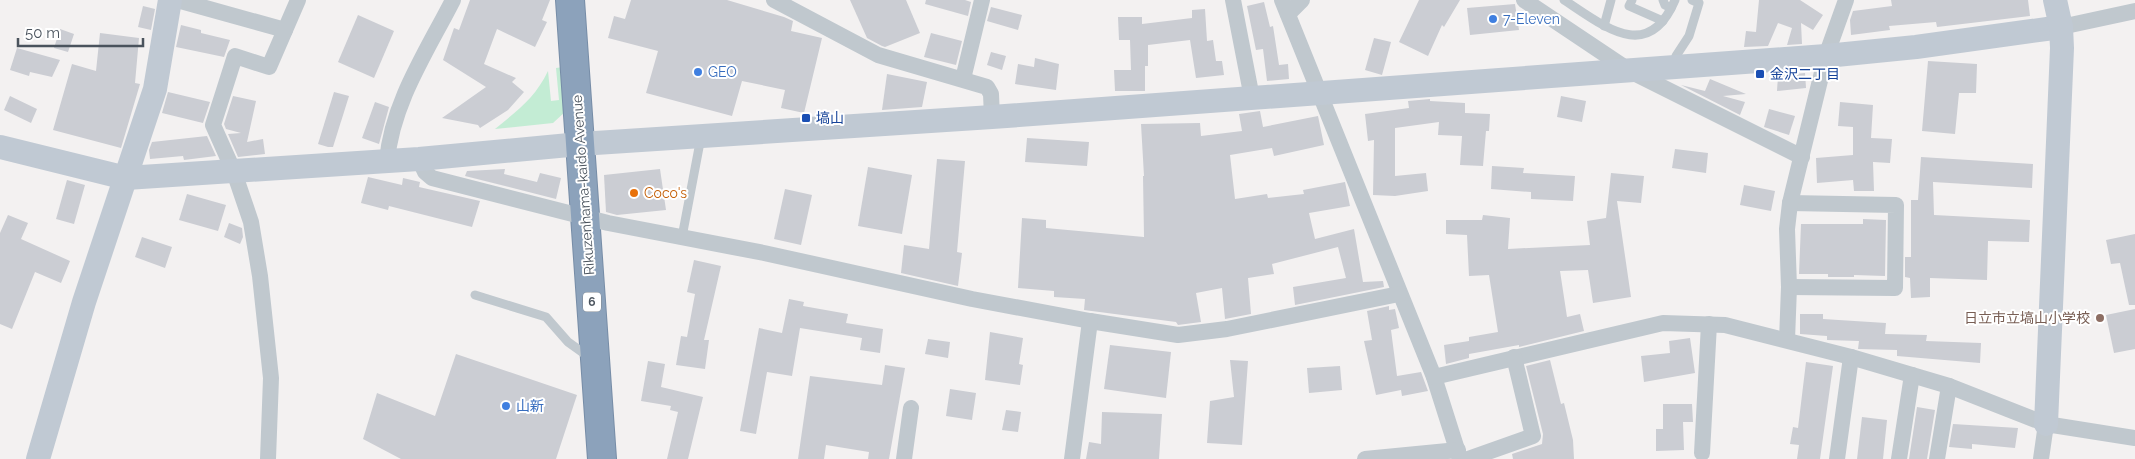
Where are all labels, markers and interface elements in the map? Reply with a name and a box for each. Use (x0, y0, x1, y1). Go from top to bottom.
place label: 7-Eleven (1503, 11, 1560, 27)
marker: 7-Eleven (1487, 13, 1499, 25)
scale bar (18, 15, 142, 47)
text: 50 m (25, 24, 60, 42)
place label: GEO (708, 64, 737, 80)
marker: GEO (692, 66, 704, 78)
place label: 金沢二丁目 (1770, 66, 1840, 82)
marker: 金沢二丁目 (1754, 68, 1766, 80)
street label: Rikuzenhama-kaido Avenue (569, 94, 597, 276)
place label: 塙山 (816, 110, 844, 126)
marker: 塙山 (800, 112, 812, 124)
place label: Coco's (644, 185, 687, 201)
marker: Coco's (628, 187, 640, 199)
road number: 6 (583, 292, 601, 312)
place label: 日立市立塙山小学校 (1964, 310, 2090, 326)
marker: 日立市立塙山小学校 (2094, 312, 2106, 324)
place label: 山新 (516, 398, 544, 414)
marker: 山新 (500, 400, 512, 412)

